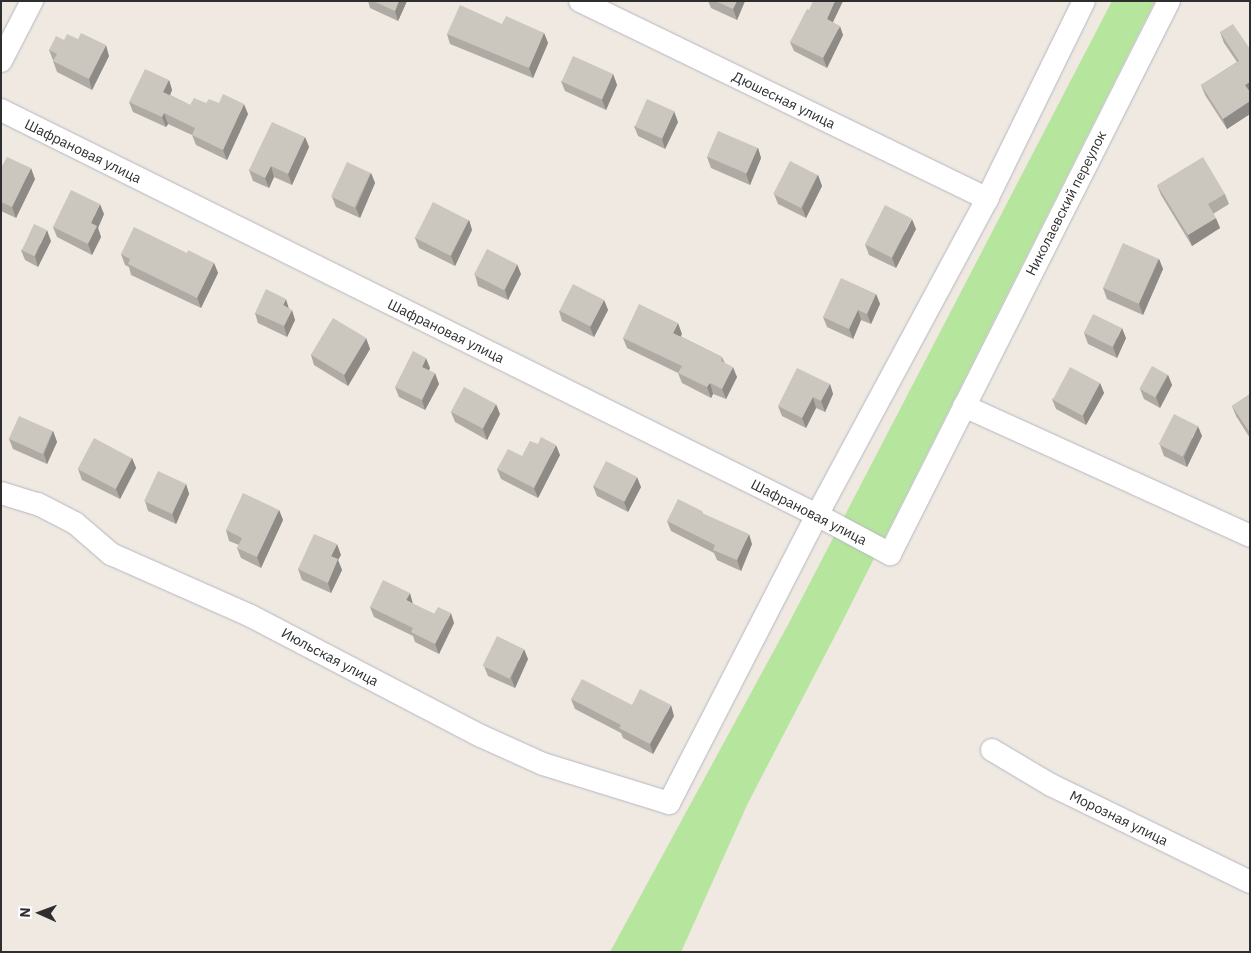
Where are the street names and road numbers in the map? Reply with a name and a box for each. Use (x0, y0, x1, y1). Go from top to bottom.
street label: Дюшесная улица (730, 68, 838, 132)
street label: Шафрановая улица (22, 115, 144, 187)
street label: Николаевский переулок (1022, 128, 1110, 278)
street label: Шафрановая улица (385, 295, 507, 367)
street label: Шафрановая улица (748, 476, 870, 548)
street label: Июльская улица (279, 624, 381, 690)
street label: Морозная улица (1067, 787, 1171, 849)

